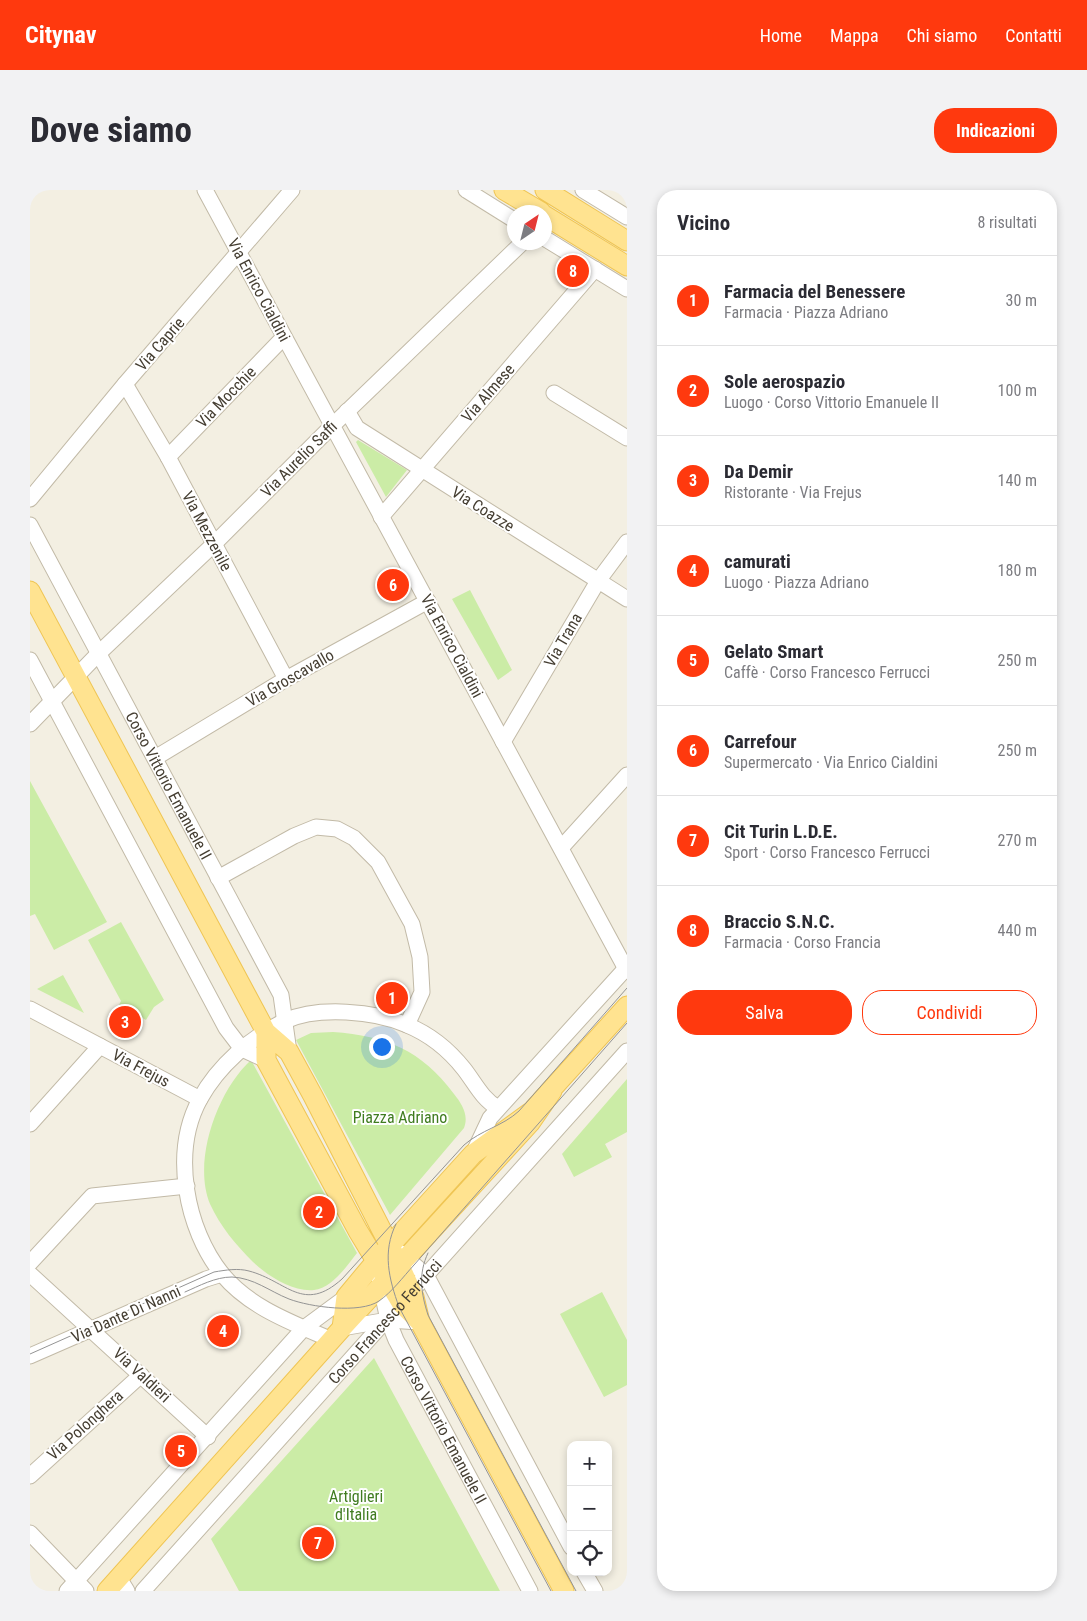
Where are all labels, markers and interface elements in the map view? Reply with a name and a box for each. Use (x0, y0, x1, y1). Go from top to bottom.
text: Citynav (25, 21, 96, 49)
text: Home (760, 25, 802, 46)
text: Mappa (830, 25, 879, 46)
text: Chi siamo (907, 25, 977, 46)
text: Contatti (1005, 25, 1062, 46)
button: Indicazioni (934, 108, 1057, 153)
text: Dove siamo (30, 110, 192, 151)
north arrow (507, 205, 552, 250)
text: Vicino (677, 211, 730, 235)
text: 8 risultati (977, 213, 1037, 232)
street label: Via Enrico Cialdini (224, 235, 294, 345)
pin: 8 (557, 252, 589, 290)
text: Farmacia del Benessere (724, 280, 905, 303)
text: 1 (689, 291, 697, 310)
text: 30 m (1005, 291, 1037, 310)
text: Farmacia · Piazza Adriano (724, 303, 888, 322)
street label: Via Caprie (132, 313, 188, 375)
street label: Via Almese (457, 360, 519, 426)
street label: Via Mocchie (192, 362, 260, 432)
text: Sole aerospazio (724, 370, 845, 393)
text: 2 (689, 381, 697, 400)
text: 100 m (998, 381, 1037, 400)
text: Luogo · Corso Vittorio Emanuele II (724, 393, 939, 412)
street label: Via Aurelio Saffi (257, 417, 341, 501)
text: Da Demir (724, 460, 793, 483)
text: 3 (689, 471, 697, 490)
text: 140 m (998, 471, 1037, 490)
street label: Via Coazze (448, 482, 518, 536)
text: Ristorante · Via Frejus (724, 483, 862, 502)
street label: Via Mezzenile (178, 488, 236, 574)
text: camurati (724, 550, 791, 573)
text: 4 (689, 561, 697, 580)
text: 180 m (998, 561, 1037, 580)
pin: 6 (377, 566, 409, 604)
text: Luogo · Piazza Adriano (724, 573, 869, 592)
street label: Via Enrico Cialdini (417, 591, 487, 701)
street label: Via Trana (540, 610, 586, 670)
text: Gelato Smart (724, 640, 823, 663)
street label: Via Groscavallo (243, 645, 337, 711)
text: 5 (689, 651, 697, 670)
text: 250 m (998, 651, 1037, 670)
text: Caffè · Corso Francesco Ferrucci (724, 663, 930, 682)
street label: Corso Vittorio Emanuele II (122, 708, 216, 862)
text: Carrefour (724, 730, 797, 753)
text: 6 (689, 741, 697, 760)
text: 250 m (998, 741, 1037, 760)
text: Supermercato · Via Enrico Cialdini (724, 753, 938, 772)
text: Cit Turin L.D.E. (724, 820, 838, 843)
text: 7 (689, 831, 697, 850)
text: 270 m (998, 831, 1037, 850)
text: Sport · Corso Francesco Ferrucci (724, 843, 930, 862)
text: Braccio S.N.C. (724, 910, 835, 933)
text: 8 (689, 921, 697, 940)
text: 440 m (998, 921, 1037, 940)
text: Farmacia · Corso Francia (724, 933, 881, 952)
pin: 1 (376, 979, 408, 1017)
button: Salva (677, 990, 852, 1035)
button: Condividi (862, 990, 1037, 1035)
pin: 3 (109, 1003, 141, 1041)
your location (369, 1034, 395, 1060)
street label: Via Frejus (109, 1045, 173, 1091)
park label: Piazza Adriano (353, 1108, 447, 1127)
pin: 2 (303, 1193, 335, 1231)
street label: Corso Francesco Ferrucci (324, 1255, 445, 1388)
street label: Via Dante Di Nanni (68, 1281, 184, 1347)
pin: 4 (207, 1312, 239, 1350)
street label: Via Valdieri (109, 1344, 175, 1406)
street label: Corso Vittorio Emanuele II (397, 1352, 491, 1507)
street label: Via Polonghera (43, 1386, 127, 1464)
pin: 5 (165, 1432, 197, 1470)
map controls (567, 1441, 612, 1576)
button: + (567, 1441, 612, 1486)
button: − (567, 1486, 612, 1531)
park label: Artiglieri d'Italia (329, 1487, 383, 1524)
pin: 7 (302, 1524, 334, 1562)
button: locate (567, 1531, 612, 1576)

